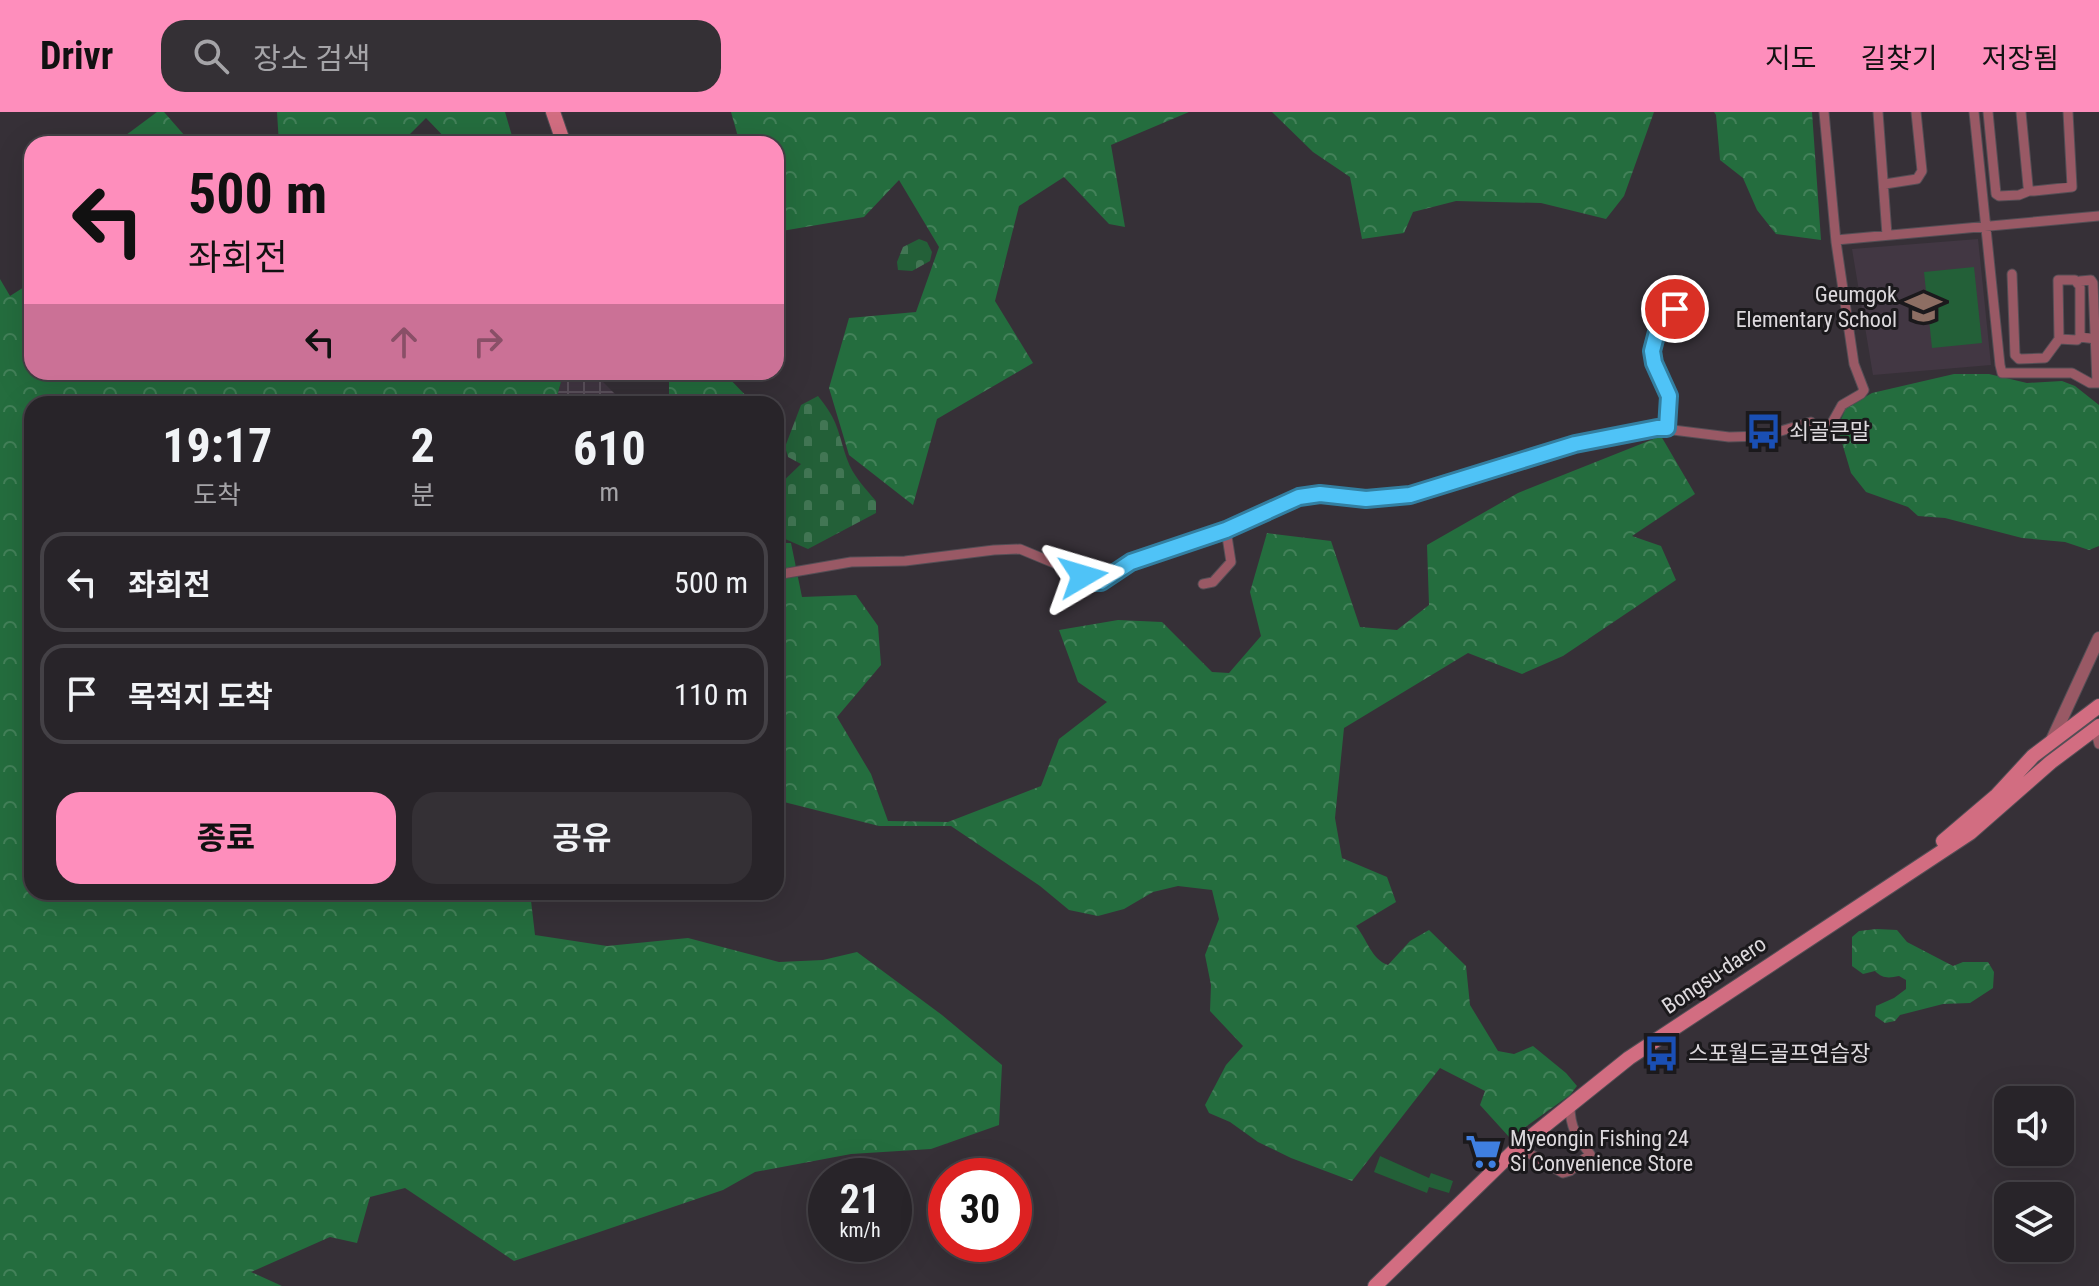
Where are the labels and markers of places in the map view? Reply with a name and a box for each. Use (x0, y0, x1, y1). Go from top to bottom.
pin (1641, 275, 1709, 343)
place label: Geumgok Elementary School (1736, 282, 1897, 332)
school or university icon: Geumgok Elementary School (1904, 288, 1942, 326)
bus stop icon: 쇠골큰말 (1744, 412, 1782, 450)
place label: 쇠골큰말 (1789, 419, 1870, 444)
bus stop icon: 스포월드골프연습장 (1643, 1034, 1681, 1072)
place label: 스포월드골프연습장 (1688, 1041, 1870, 1066)
place label: Myeongin Fishing 24 Si Convenience Store (1510, 1126, 1693, 1176)
supermarket icon: Myeongin Fishing 24 Si Convenience Store (1465, 1132, 1503, 1170)

